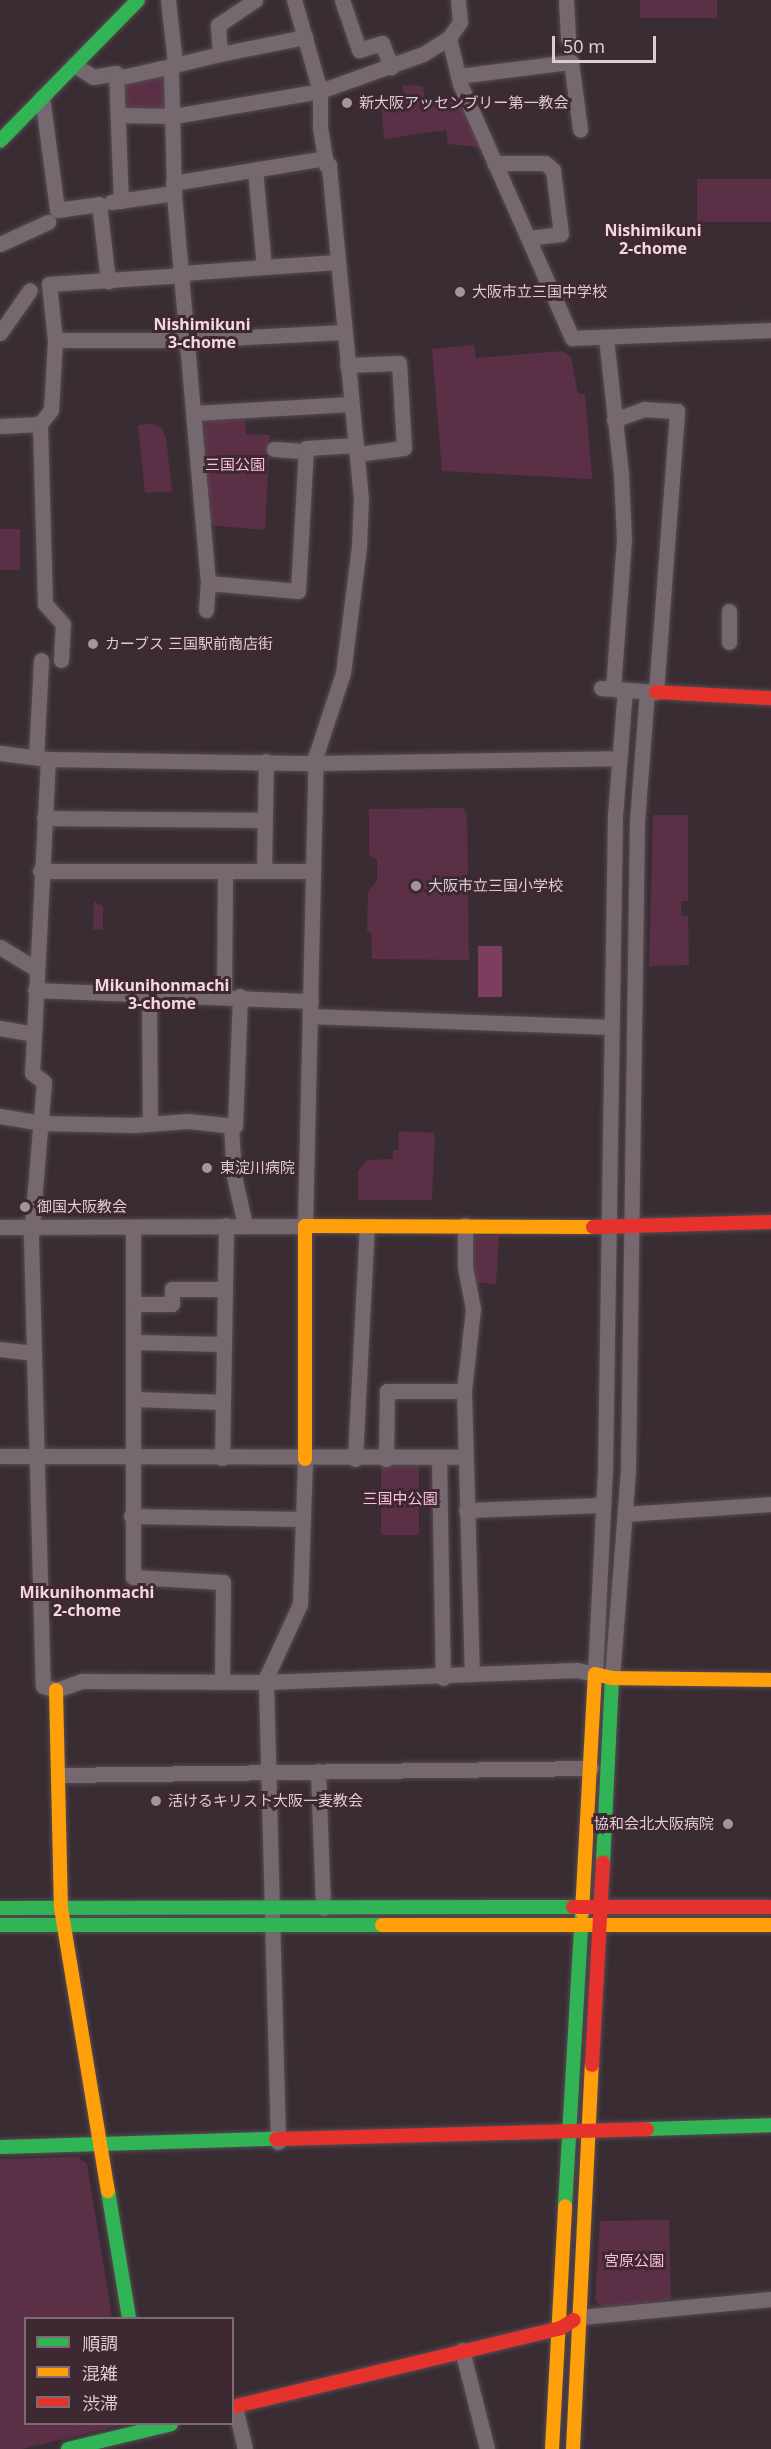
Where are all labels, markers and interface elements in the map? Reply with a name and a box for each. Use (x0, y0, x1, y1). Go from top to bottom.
scale bar (555, 24, 658, 62)
text: 50 m (563, 34, 605, 58)
place label: 新大阪アッセンブリー第一教会 (359, 94, 569, 112)
marker: 新大阪アッセンブリー第一教会 (340, 96, 354, 110)
district label: Nishimikuni 2-chome (605, 220, 701, 258)
place label: 大阪市立三国中学校 (472, 283, 607, 301)
marker: 大阪市立三国中学校 (453, 285, 467, 299)
district label: Nishimikuni 3-chome (154, 314, 250, 352)
park label: 三国公園 (205, 456, 265, 474)
place label: カーブス 三国駅前商店街 (105, 635, 274, 653)
marker: カーブス 三国駅前商店街 (86, 637, 100, 651)
place label: 大阪市立三国小学校 (428, 877, 563, 895)
marker: 大阪市立三国小学校 (409, 879, 423, 893)
district label: Mikunihonmachi 3-chome (95, 975, 229, 1013)
marker: 東淀川病院 (198, 1159, 216, 1177)
place label: 東淀川病院 (220, 1159, 295, 1177)
place label: 御国大阪教会 (37, 1198, 127, 1216)
marker: 御国大阪教会 (18, 1200, 32, 1214)
park label: 三国中公園 (363, 1490, 437, 1508)
district label: Mikunihonmachi 2-chome (20, 1582, 154, 1620)
place label: 活けるキリスト大阪一麦教会 (168, 1792, 363, 1810)
marker: 活けるキリスト大阪一麦教会 (149, 1794, 163, 1808)
place label: 協和会北大阪病院 (594, 1815, 714, 1833)
marker: 協和会北大阪病院 (719, 1815, 737, 1833)
park label: 宮原公園 (604, 2252, 664, 2270)
legend (24, 2317, 234, 2425)
text: 順調 (82, 2331, 118, 2355)
text: 混雑 (82, 2361, 118, 2385)
text: 渋滞 (82, 2391, 118, 2415)

